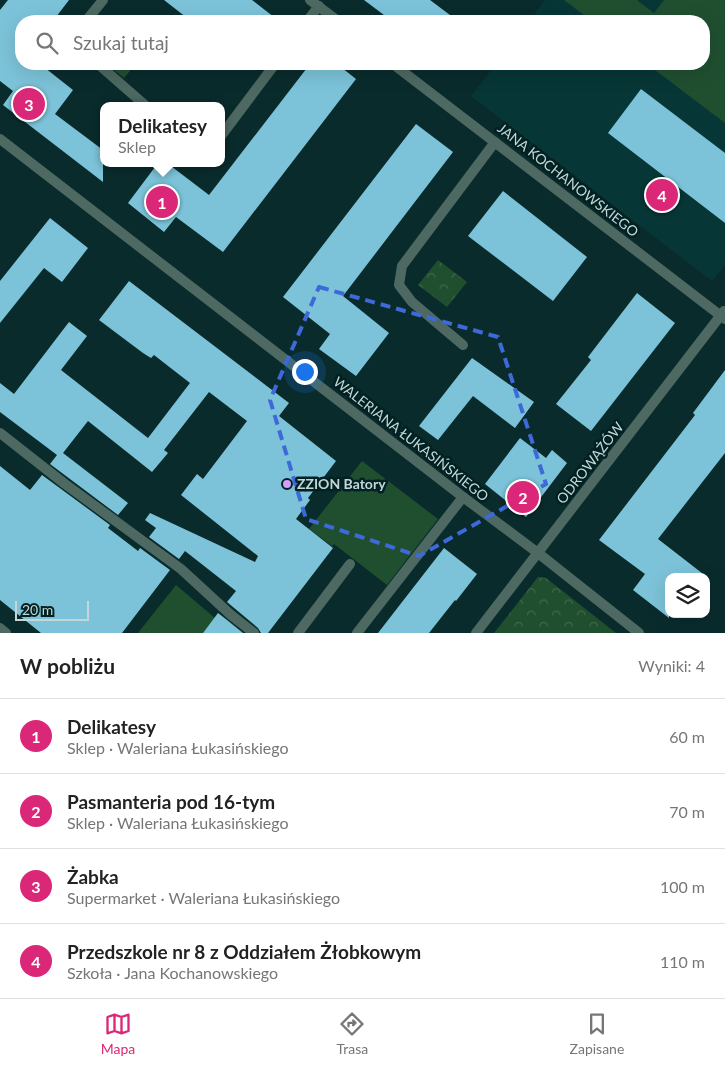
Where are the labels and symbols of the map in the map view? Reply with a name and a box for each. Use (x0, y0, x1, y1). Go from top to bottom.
pin: 3 (13, 85, 45, 123)
street label: JANA KOCHANOWSKIEGO (494, 119, 642, 240)
pin: 4 (646, 176, 678, 214)
pin: 1 (146, 183, 178, 221)
your location (292, 359, 318, 385)
street label: WALERIANA ŁUKASIŃSKIEGO (330, 373, 492, 505)
street label: ODROWĄŻÓW (553, 418, 627, 507)
place label: ZZION Batory (297, 475, 386, 492)
marker: ZZION Batory (281, 478, 293, 490)
pin: 2 (507, 478, 539, 516)
scale bar (15, 598, 89, 621)

